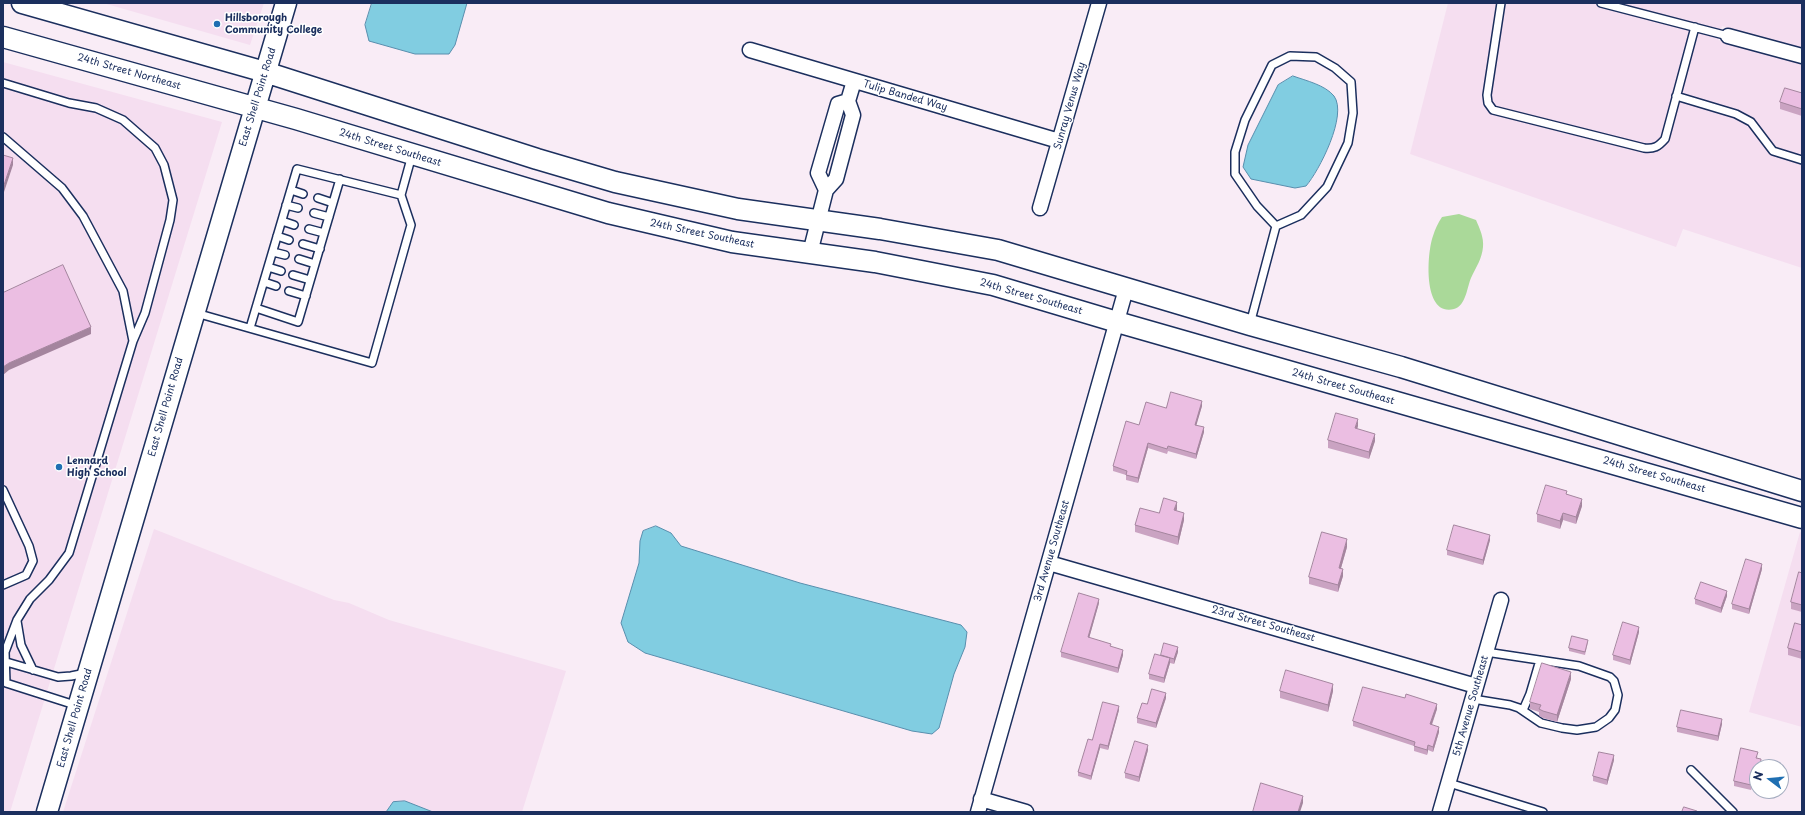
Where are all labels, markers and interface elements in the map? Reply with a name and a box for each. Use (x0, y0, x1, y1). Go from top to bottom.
place label: Hillsborough Community College (225, 12, 322, 36)
marker: Hillsborough Community College (212, 19, 222, 29)
street label: East Shell Point Road (237, 46, 279, 148)
street label: 24th Street Northeast (76, 51, 182, 93)
street label: Sunray Venus Way (1052, 61, 1088, 151)
street label: Tulip Banded Way (861, 78, 949, 114)
street label: 24th Street Southeast (337, 127, 443, 169)
street label: 24th Street Southeast (649, 217, 755, 251)
street label: 24th Street Southeast (978, 277, 1084, 317)
street label: East Shell Point Road (146, 356, 186, 458)
street label: 24th Street Southeast (1290, 367, 1396, 407)
place label: Lennard High School (67, 455, 126, 478)
street label: 24th Street Southeast (1601, 455, 1707, 495)
marker: Lennard High School (54, 462, 64, 472)
street label: 3rd Avenue Southeast (1032, 499, 1072, 603)
street label: 23rd Street Southeast (1210, 603, 1316, 645)
street label: 5th Avenue Southeast (1451, 654, 1491, 758)
street label: East Shell Point Road (55, 667, 95, 769)
north arrow (1749, 759, 1789, 799)
text: N (1749, 769, 1767, 782)

